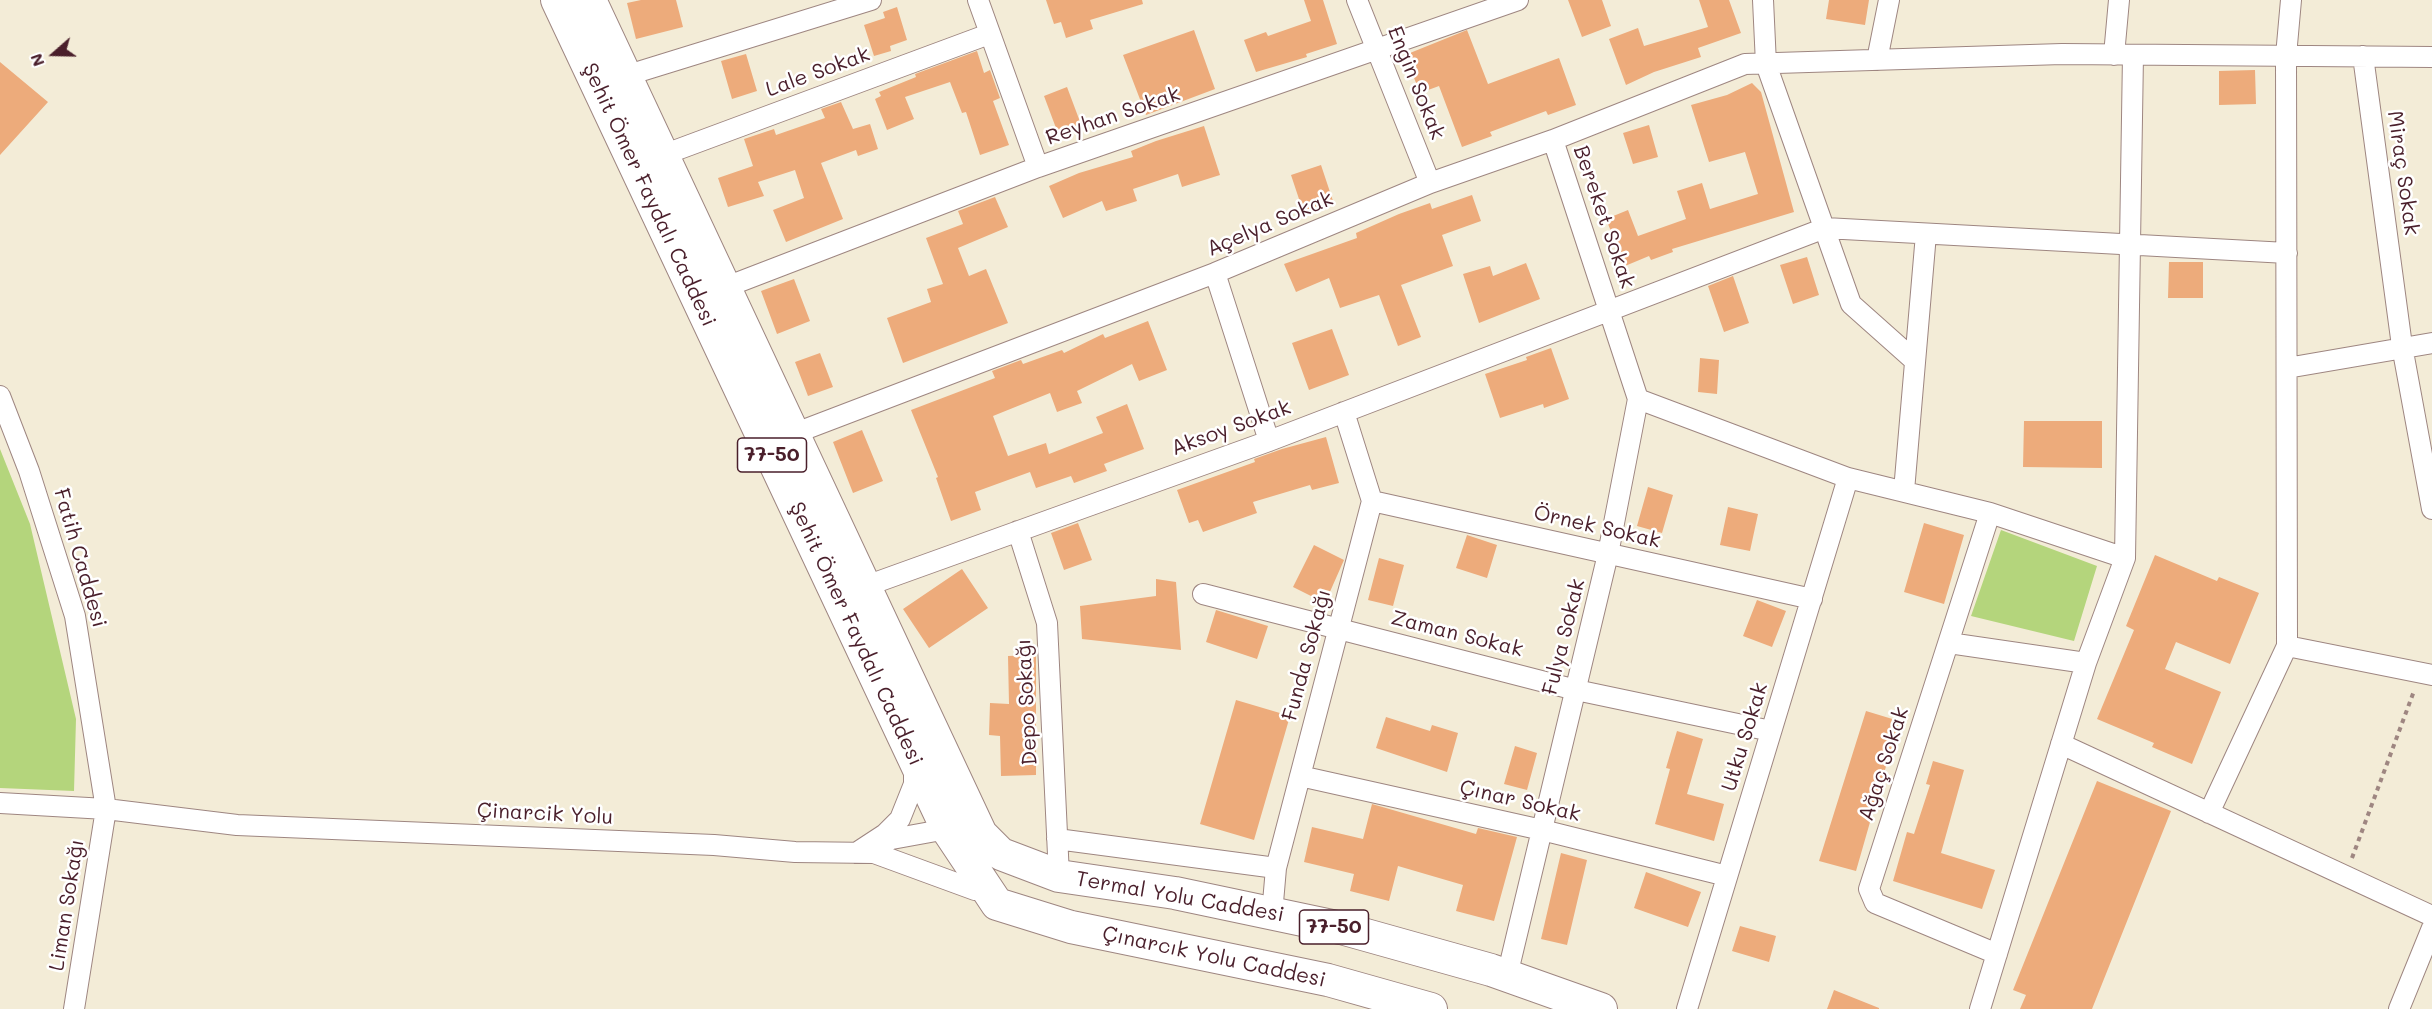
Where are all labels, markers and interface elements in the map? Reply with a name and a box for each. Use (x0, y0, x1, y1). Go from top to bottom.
street label: Engin Sokak (1382, 23, 1450, 143)
north arrow (24, 24, 84, 84)
street label: Lale Sokak (763, 42, 873, 102)
text: N (25, 51, 49, 70)
street label: Şehit Ömer Faydalı Caddesi (577, 59, 721, 331)
street label: Reyhan Sokak (1043, 81, 1183, 151)
street label: Miraç Sokak (2382, 109, 2424, 237)
street label: Bereket Sokak (1568, 142, 1640, 292)
street label: Açelya Sokak (1203, 186, 1337, 262)
street label: Aksoy Sokak (1168, 395, 1294, 461)
road number: 77-50 (738, 438, 806, 472)
street label: Fatih Caddesi (48, 486, 112, 630)
street label: Şehit Ömer Faydalı Caddesi (784, 498, 928, 770)
street label: Örnek Sokak (1531, 500, 1663, 554)
street label: Fulya Sokak (1537, 576, 1591, 698)
street label: Funda Sokağı (1277, 586, 1337, 724)
street label: Zaman Sokak (1388, 605, 1526, 663)
street label: Depo Sokağı (1011, 638, 1043, 766)
street label: Utku Sokak (1717, 680, 1773, 794)
street label: Ağaç Sokak (1854, 704, 1914, 824)
street label: Çınar Sokak (1457, 775, 1583, 827)
street label: Çinarcik Yolu (476, 798, 614, 830)
street label: Liman Sokağı (44, 837, 90, 973)
street label: Termal Yolu Caddesi (1074, 866, 1286, 928)
road number: 77-50 (1300, 910, 1368, 944)
street label: Çınarcık Yolu Caddesi (1100, 921, 1328, 993)

